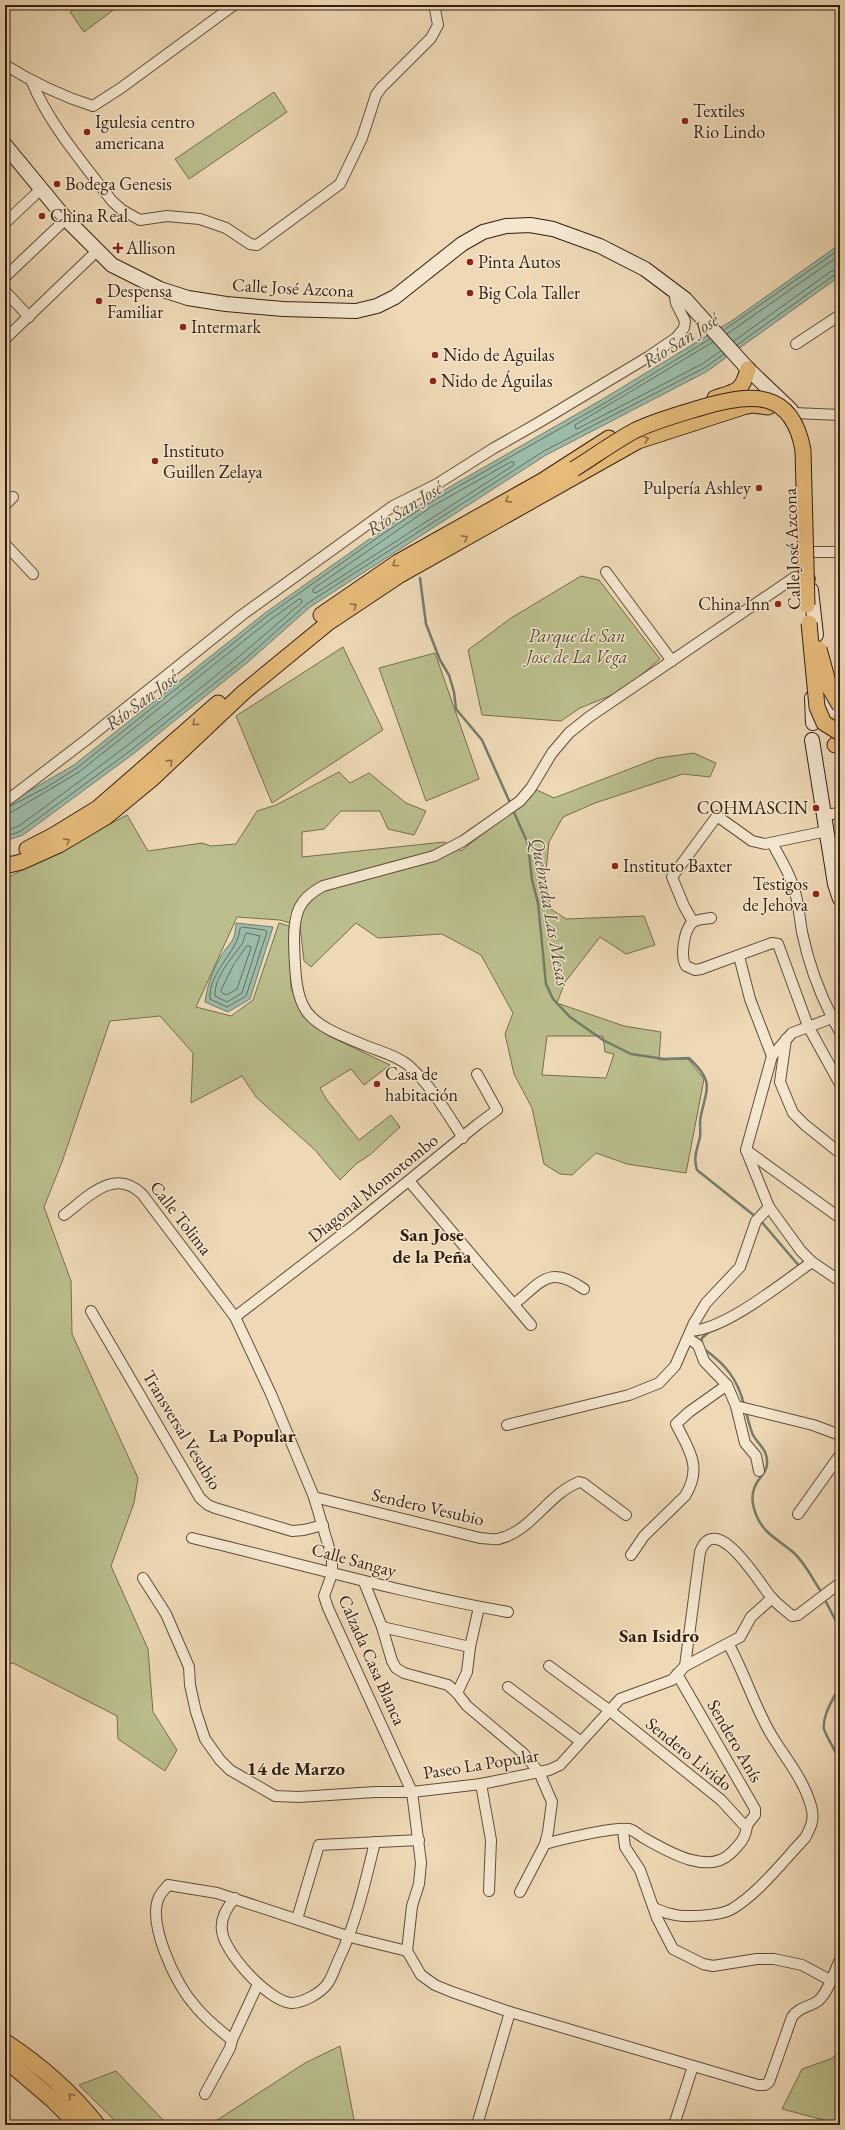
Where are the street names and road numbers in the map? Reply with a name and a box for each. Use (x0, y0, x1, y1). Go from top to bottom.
street label: Calle José Azcona (231, 273, 355, 302)
street label: Calle José Azcona (778, 487, 805, 610)
street label: Diagonal Momotombo (303, 1128, 443, 1247)
street label: Calle Tolima (145, 1176, 218, 1260)
street label: Transversal Vesubio (138, 1366, 227, 1494)
street label: Sendero Vesubio (370, 1482, 487, 1531)
street label: Calle Sangay (309, 1537, 399, 1582)
street label: Calzada Casa Blanca (333, 1591, 412, 1729)
street label: Sendero Anís (703, 1695, 768, 1786)
street label: Sendero Livido (641, 1712, 737, 1796)
street label: Paseo La Popular (421, 1743, 540, 1784)

